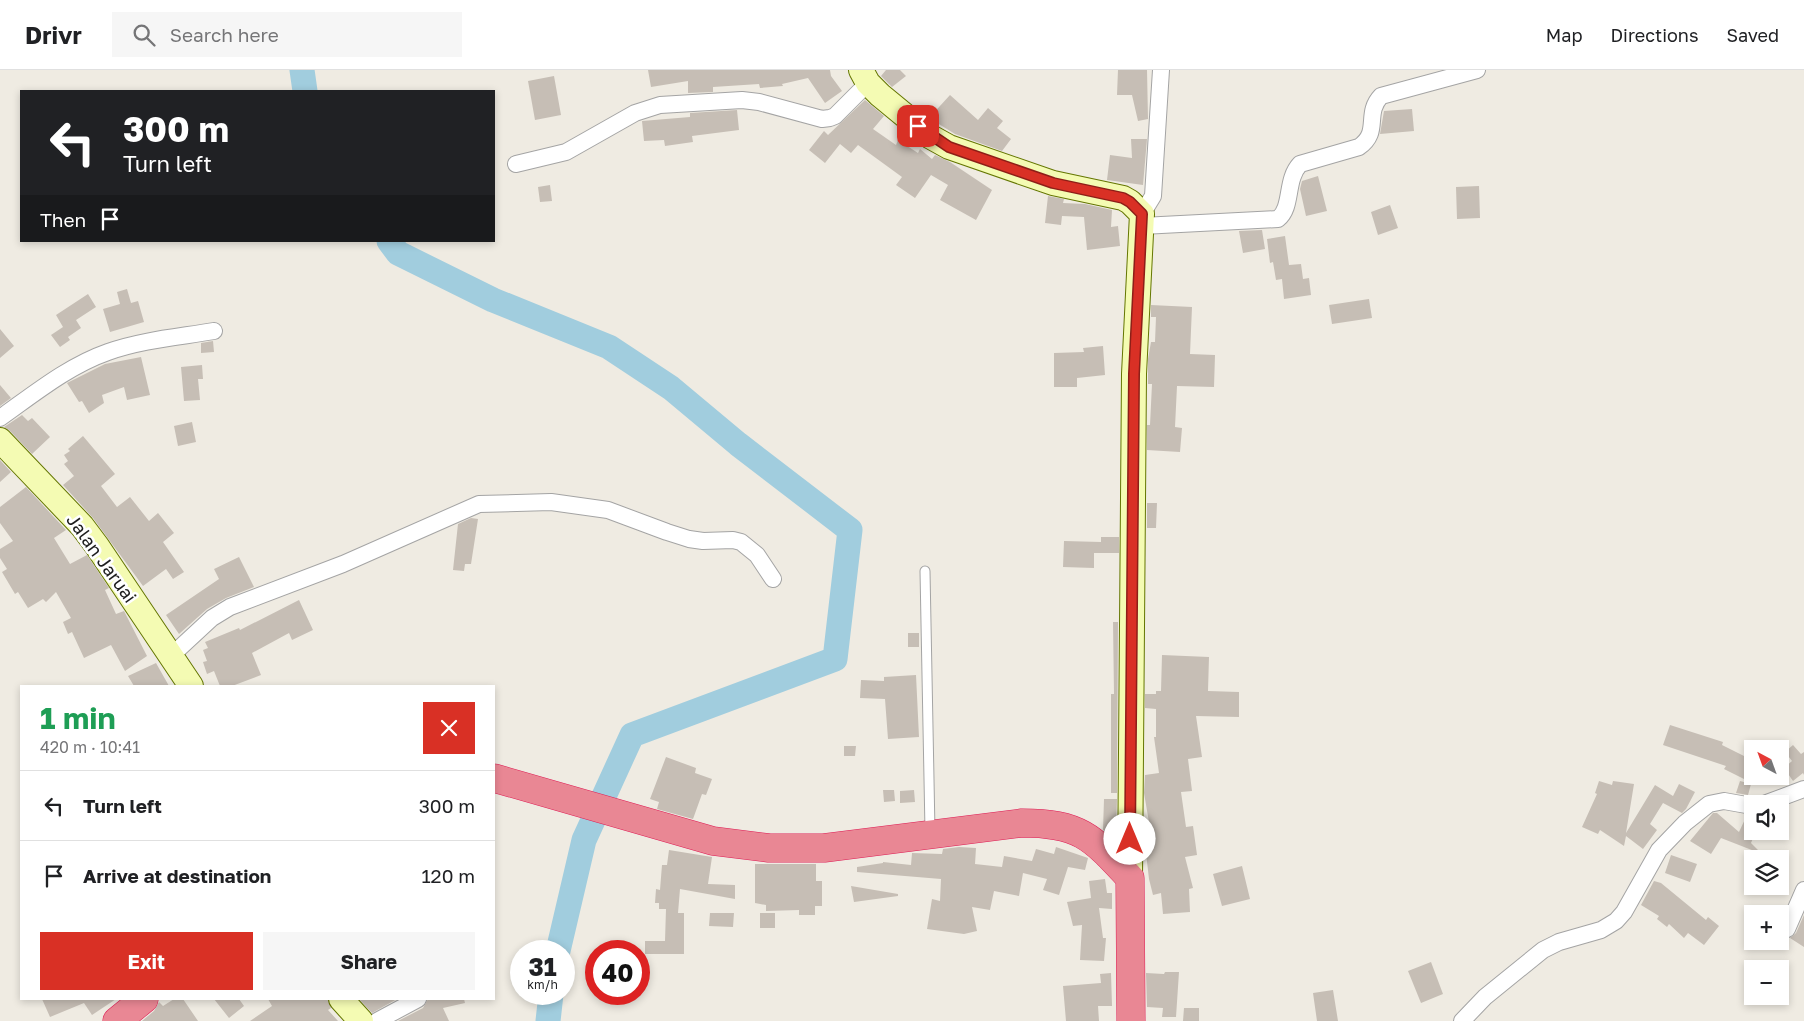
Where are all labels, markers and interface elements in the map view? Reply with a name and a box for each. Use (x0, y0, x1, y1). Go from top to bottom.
search box (112, 12, 462, 57)
text: Drivr (25, 20, 82, 49)
icon: search (130, 21, 158, 49)
text: Search here (170, 23, 279, 46)
text: Map (1546, 24, 1582, 46)
text: Directions (1610, 24, 1698, 46)
text: Saved (1726, 24, 1779, 46)
pin (897, 105, 939, 147)
text: 300 m (123, 108, 229, 150)
icon: left (40, 110, 105, 175)
icon: arrive (904, 112, 932, 140)
text: Turn left (123, 150, 212, 177)
icon: arrive (96, 205, 124, 233)
text: Then (40, 208, 86, 231)
street label: Jalan Jaruai (62, 509, 142, 607)
text: 1 min (40, 700, 116, 736)
button: close (423, 702, 475, 754)
text: 420 m · 10:41 (40, 737, 140, 757)
north arrow (1744, 740, 1789, 785)
map controls (1744, 740, 1789, 1005)
icon: left (40, 792, 68, 820)
text: Turn left (83, 794, 162, 817)
text: 300 m (419, 794, 475, 817)
button: sound (1744, 795, 1789, 840)
position arrow (1103, 812, 1155, 864)
button: layers (1744, 850, 1789, 895)
icon: arrive (40, 862, 68, 890)
text: Arrive at destination (83, 864, 271, 887)
text: 120 m (421, 864, 475, 887)
button: + (1744, 905, 1789, 950)
button: Exit (40, 932, 253, 990)
button: Share (263, 932, 475, 990)
speed limit sign: 40 (585, 940, 650, 1005)
text: 31 (528, 951, 557, 982)
button: − (1744, 960, 1789, 1005)
text: km/h (527, 977, 558, 992)

